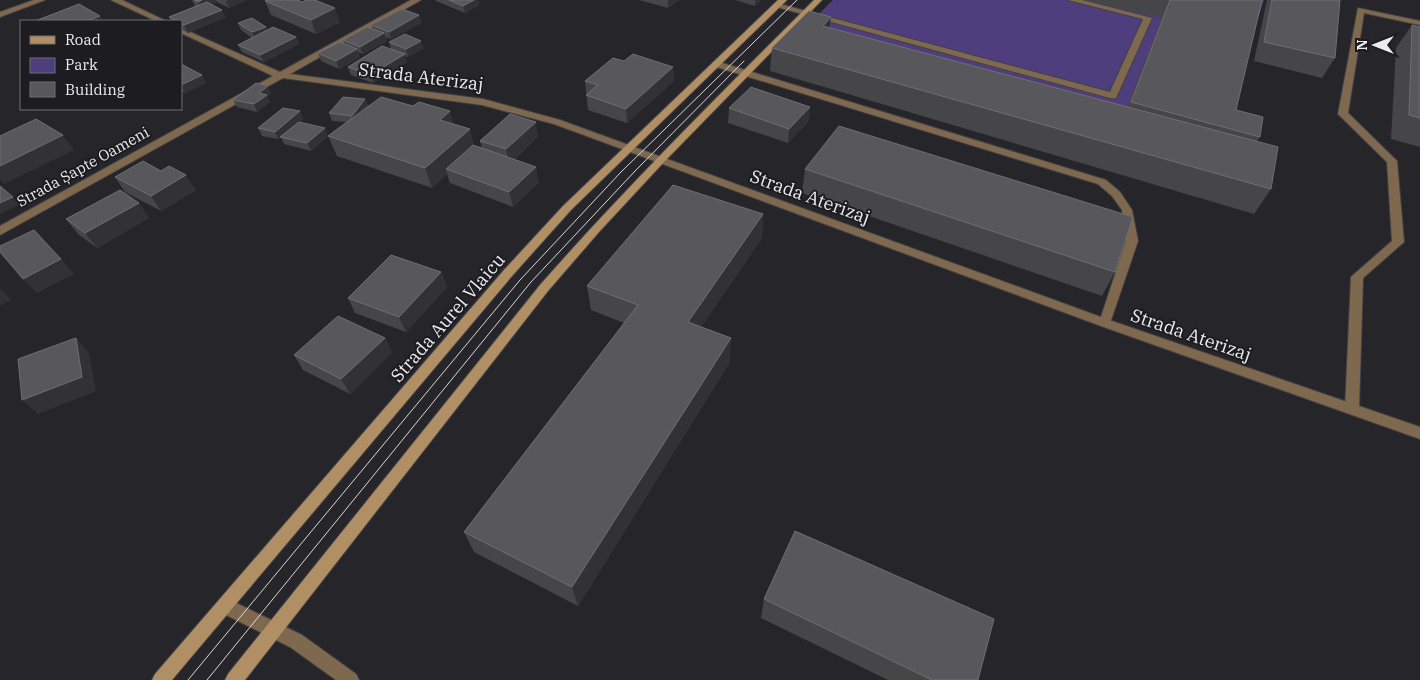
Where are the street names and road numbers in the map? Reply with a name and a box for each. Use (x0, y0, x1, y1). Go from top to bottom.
street label: Strada Aterizaj (357, 57, 485, 96)
street label: Strada Șapte Oameni (13, 122, 152, 211)
street label: Strada Aterizaj (747, 164, 873, 229)
street label: Strada Aurel Vlaicu (385, 249, 510, 387)
street label: Strada Aterizaj (1128, 303, 1254, 366)

